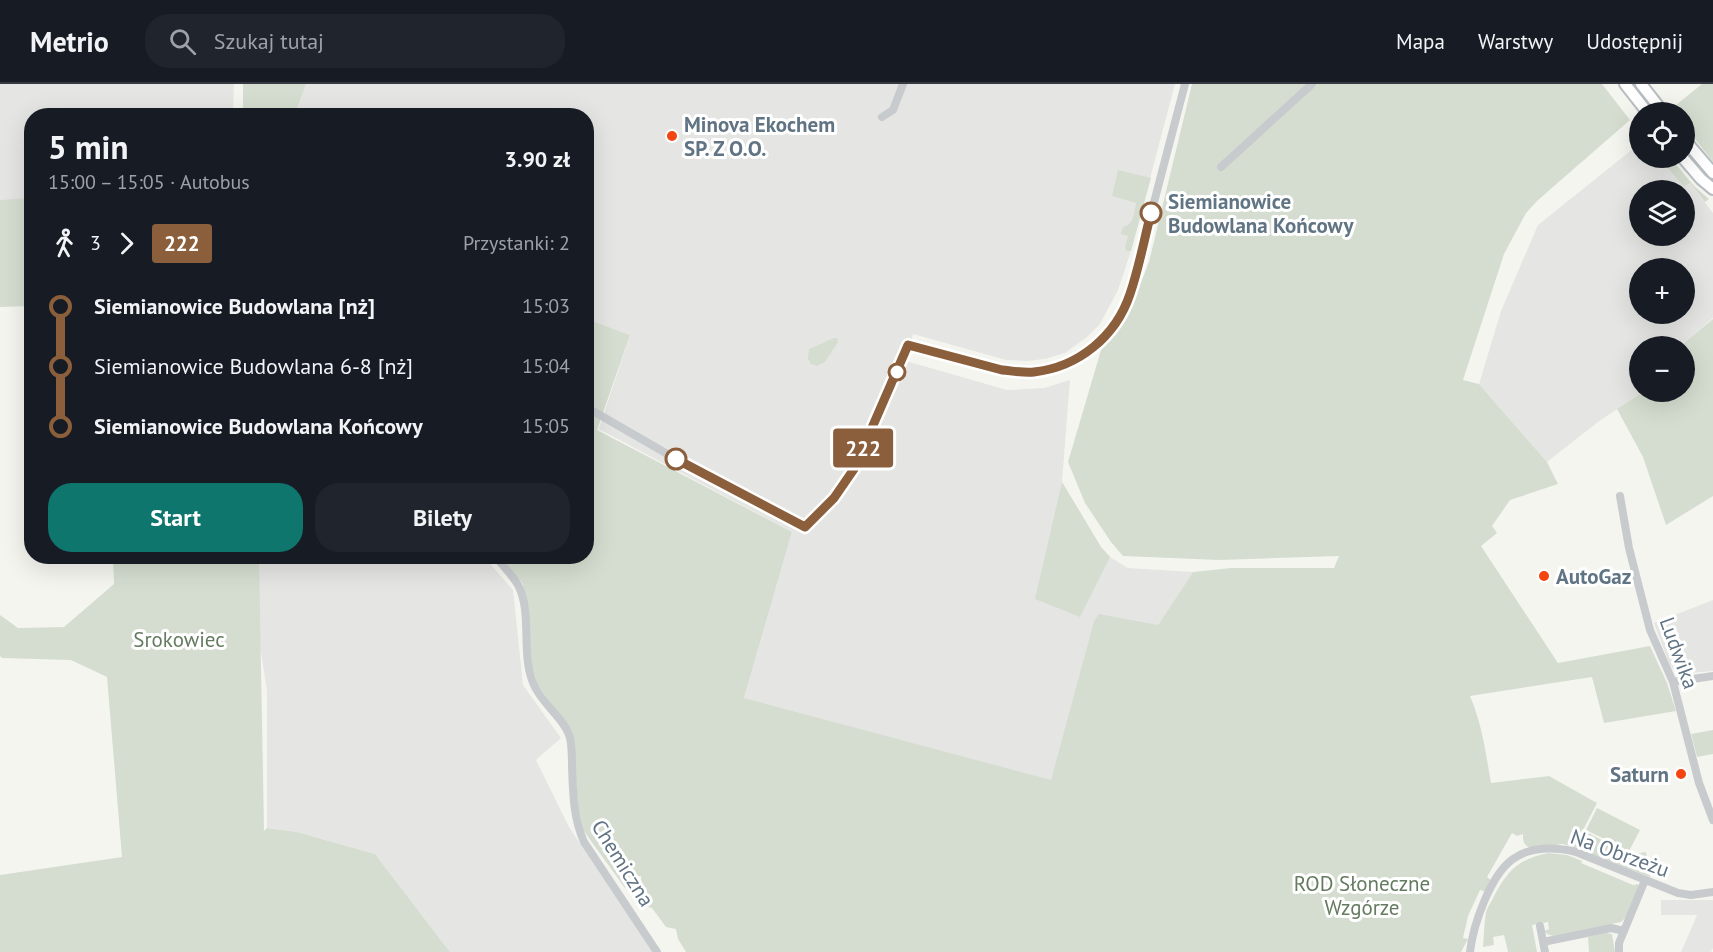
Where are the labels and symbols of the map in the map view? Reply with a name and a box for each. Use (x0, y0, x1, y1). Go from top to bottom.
place label: Minova Ekochem SP. Z O.O. (684, 111, 835, 162)
marker: Minova Ekochem SP. Z O.O. (665, 129, 679, 143)
place label: Siemianowice Budowlana Końcowy (1168, 188, 1354, 239)
marker: Siemianowice Budowlana Końcowy (1140, 202, 1162, 224)
unlabelled marker (888, 363, 906, 381)
line badge: 222 (828, 428, 898, 468)
unlabelled marker (665, 448, 687, 470)
place label: AutoGaz (1556, 563, 1631, 590)
marker: AutoGaz (1537, 569, 1551, 583)
street label: Ludwika (1654, 613, 1704, 693)
park label: Srokowiec (133, 626, 225, 653)
place label: Saturn (1610, 761, 1669, 788)
marker: Saturn (1674, 767, 1688, 781)
street label: Chemiczna (586, 815, 660, 911)
street label: Na Obrzeżu (1567, 823, 1673, 883)
park label: ROD Słoneczne Wzgórze (1294, 870, 1430, 921)

